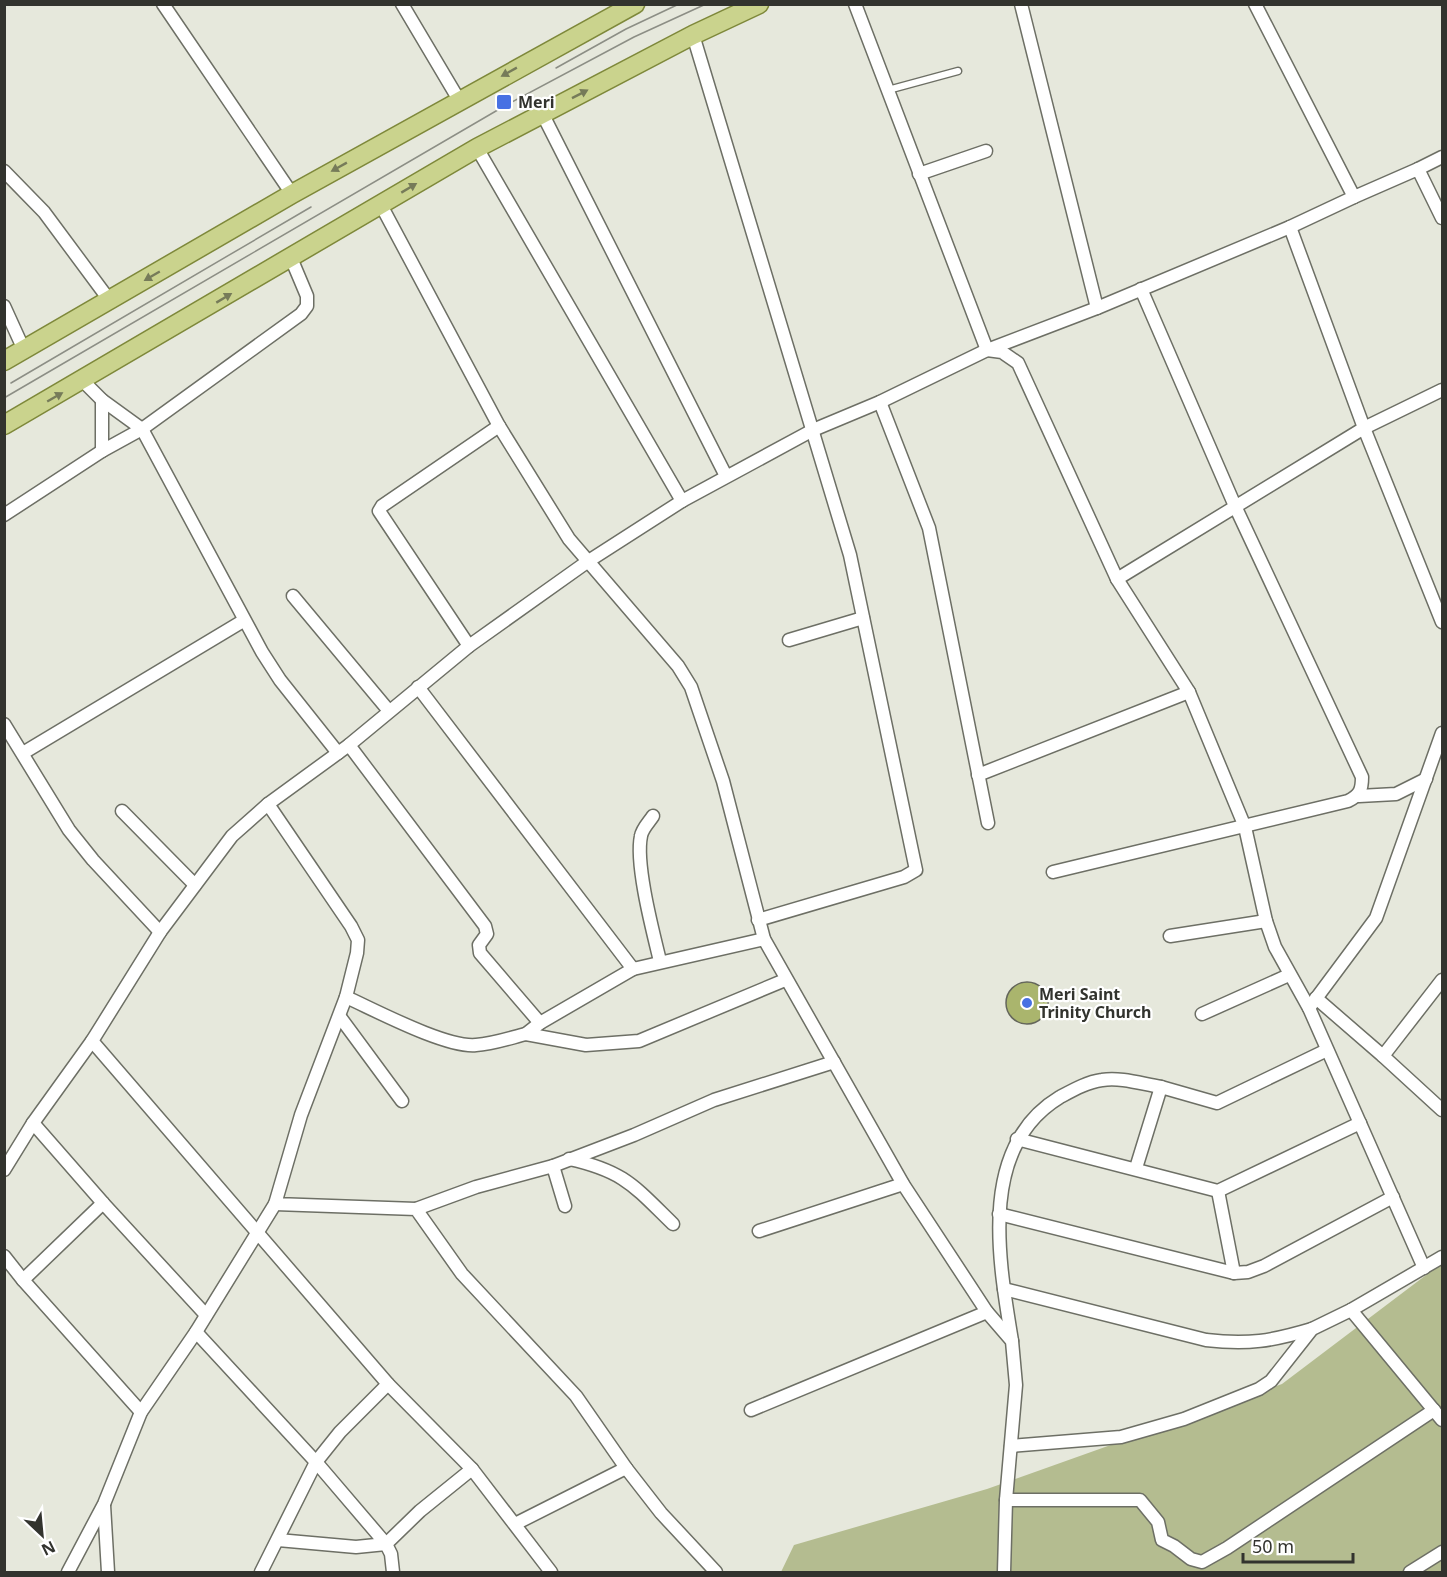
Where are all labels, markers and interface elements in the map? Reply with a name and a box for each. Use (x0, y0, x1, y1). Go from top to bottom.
one-way arrow (500, 67, 517, 77)
one-way arrow (571, 89, 589, 99)
place label: Meri (518, 91, 555, 113)
marker: Meri (495, 93, 513, 111)
one-way arrow (330, 162, 347, 172)
one-way arrow (401, 182, 417, 193)
one-way arrow (144, 270, 160, 281)
one-way arrow (216, 293, 233, 303)
one-way arrow (47, 392, 64, 402)
place label: Meri Saint Trinity Church (1039, 983, 1151, 1023)
marker: Meri Saint Trinity Church (1020, 996, 1034, 1010)
north arrow (12, 1505, 72, 1565)
scale bar (1243, 1526, 1352, 1564)
text: 50 m (1252, 1534, 1294, 1558)
text: N (38, 1536, 59, 1561)

